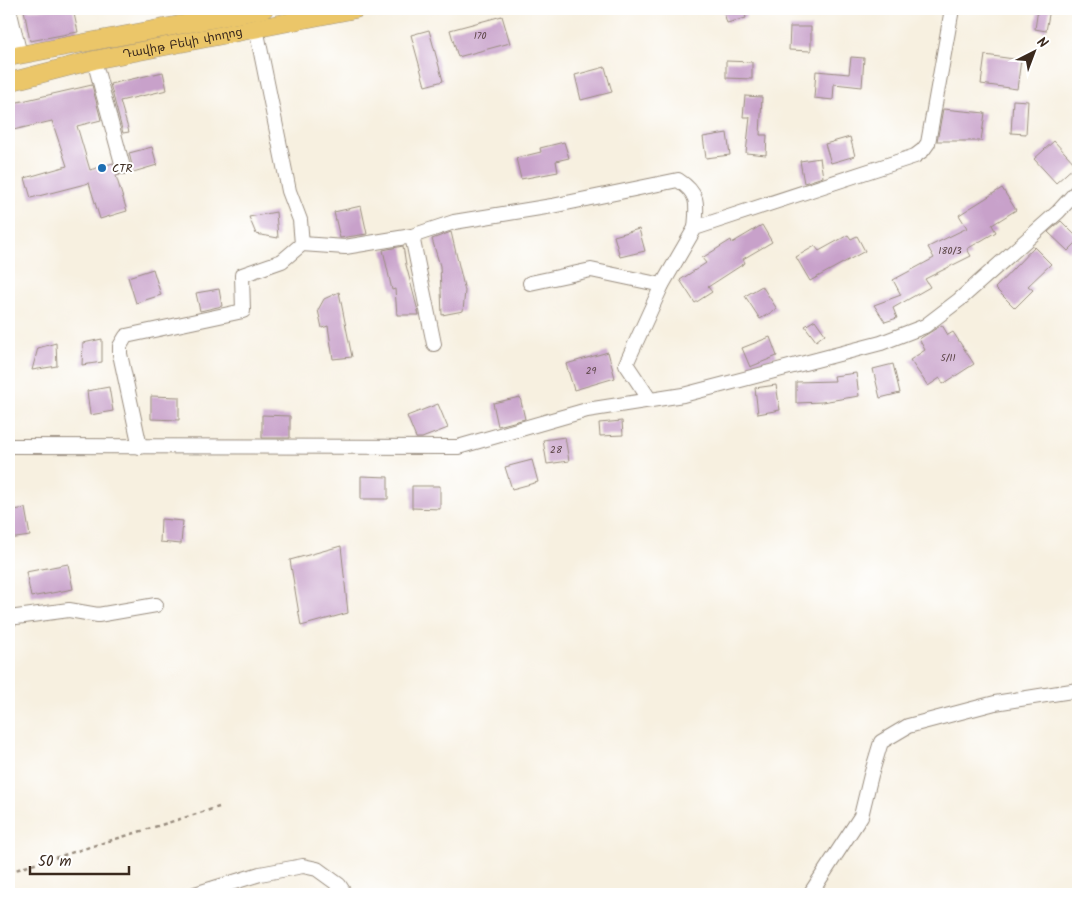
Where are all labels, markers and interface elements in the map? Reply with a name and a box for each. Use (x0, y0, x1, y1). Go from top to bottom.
street label: Դավիթ Բեկի փողոց (121, 22, 244, 64)
house number: 170 (474, 28, 486, 44)
north arrow (1010, 28, 1060, 78)
text: N (1031, 32, 1053, 54)
place label: CTR (112, 159, 133, 178)
marker: CTR (96, 162, 108, 174)
house number: 180/3 (938, 243, 962, 259)
house number: 5/11 (940, 350, 956, 366)
house number: 29 (586, 363, 596, 379)
house number: 28 (550, 442, 563, 458)
scale bar (30, 843, 129, 875)
text: 50 m (38, 850, 72, 874)

